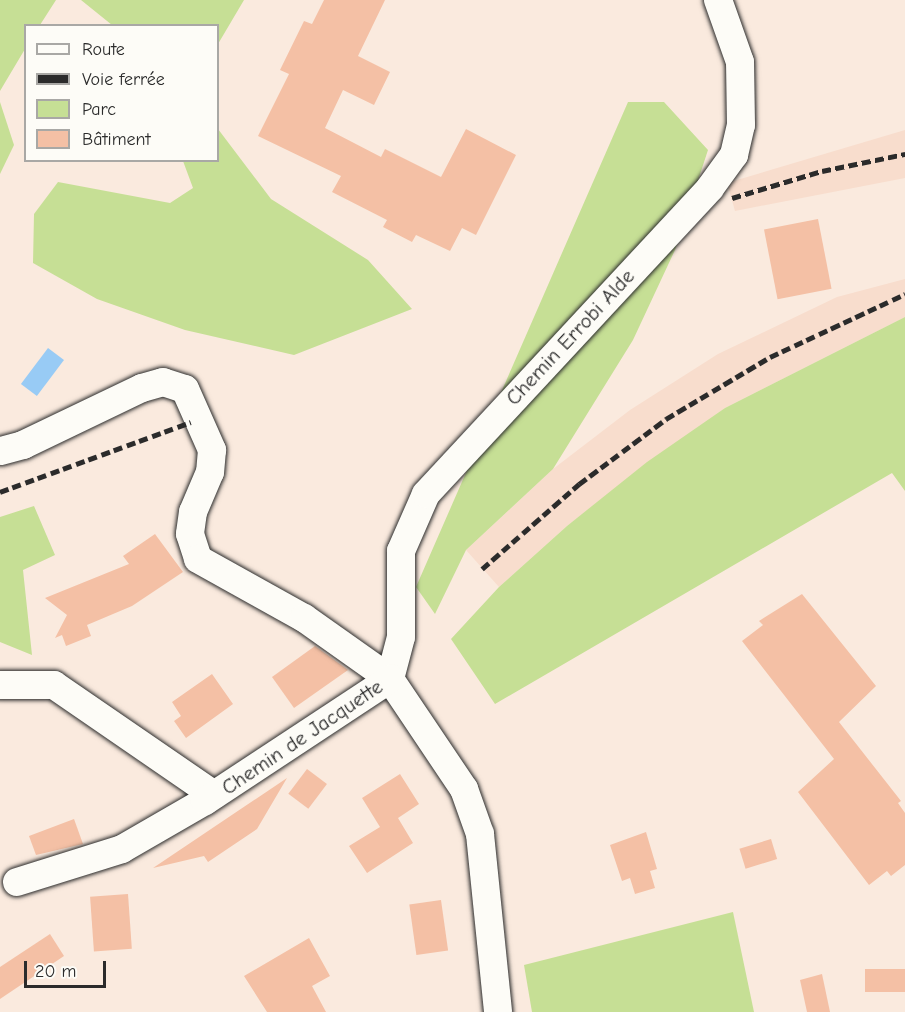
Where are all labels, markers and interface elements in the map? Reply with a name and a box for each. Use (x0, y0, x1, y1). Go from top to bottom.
legend (24, 24, 219, 162)
text: Route (82, 39, 125, 60)
text: Voie ferrée (82, 69, 165, 90)
text: Parc (82, 99, 116, 120)
text: Bâtiment (82, 129, 151, 150)
street label: Chemin Errobi Alde (500, 264, 640, 410)
street label: Chemin de Jacquette (217, 674, 387, 800)
scale bar (27, 949, 110, 987)
text: 20 m (35, 961, 76, 982)

